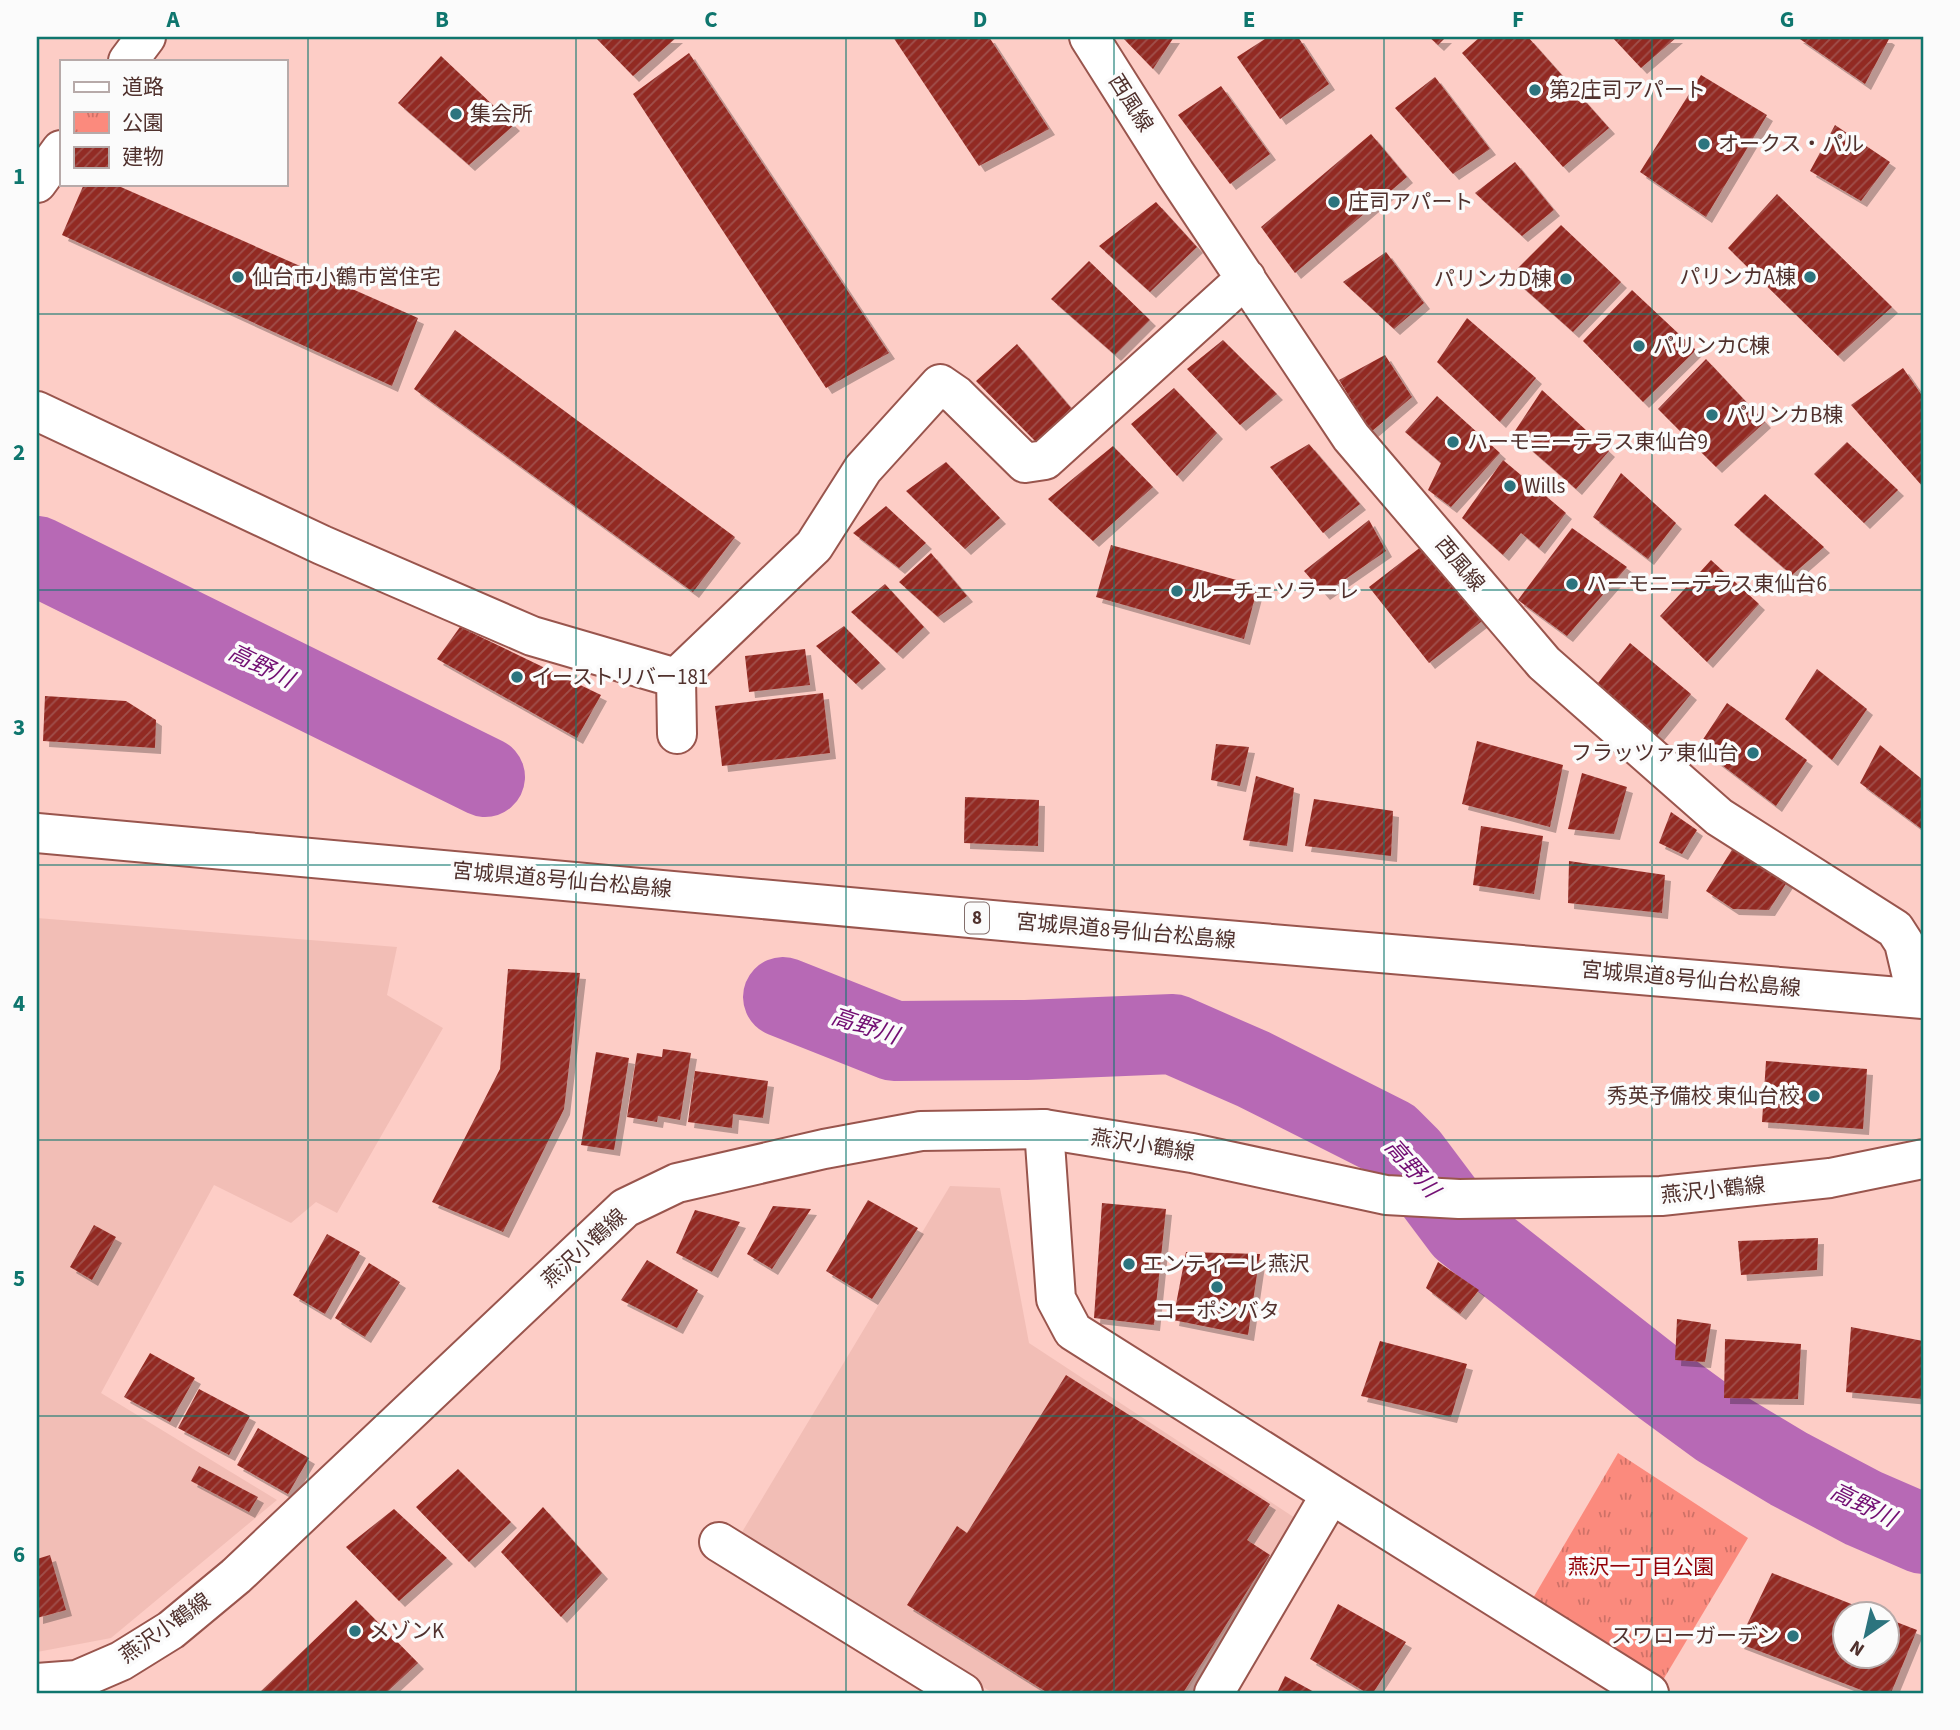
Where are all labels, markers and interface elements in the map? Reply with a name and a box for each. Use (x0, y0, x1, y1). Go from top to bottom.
text: A (165, 3, 180, 36)
text: B (435, 3, 449, 36)
text: C (704, 3, 718, 36)
text: D (973, 3, 987, 36)
text: E (1243, 3, 1255, 36)
text: F (1512, 3, 1524, 36)
text: G (1780, 3, 1794, 36)
legend (60, 60, 287, 186)
street label: 西風線 (1102, 68, 1160, 138)
text: 道路 (122, 72, 164, 102)
place label: 第2庄司アパート (1549, 75, 1706, 105)
marker: 第2庄司アパート (1527, 82, 1543, 98)
place label: 集会所 (470, 99, 533, 129)
marker: 集会所 (448, 106, 464, 122)
text: 公園 (122, 108, 164, 138)
place label: オークス・パル (1718, 129, 1864, 159)
marker: オークス・パル (1696, 136, 1712, 152)
text: 建物 (122, 142, 164, 172)
text: 1 (13, 160, 25, 193)
place label: 庄司アパート (1348, 187, 1474, 217)
marker: 庄司アパート (1326, 194, 1342, 210)
place label: 仙台市小鶴市営住宅 (252, 262, 441, 292)
place label: パリンカA棟 (1680, 262, 1796, 292)
place label: パリンカD棟 (1434, 264, 1552, 294)
marker: 仙台市小鶴市営住宅 (230, 269, 246, 285)
marker: パリンカA棟 (1802, 269, 1818, 285)
marker: パリンカD棟 (1558, 271, 1574, 287)
place label: パリンカC棟 (1653, 331, 1770, 361)
marker: パリンカC棟 (1631, 338, 1647, 354)
place label: パリンカB棟 (1726, 400, 1843, 430)
marker: パリンカB棟 (1704, 407, 1720, 423)
place label: ハーモニーテラス東仙台9 (1467, 427, 1708, 457)
marker: ハーモニーテラス東仙台9 (1445, 434, 1461, 450)
text: 2 (13, 436, 25, 469)
place label: Wills (1524, 471, 1565, 501)
marker: Wills (1502, 478, 1518, 494)
street label: 西風線 (1428, 530, 1492, 598)
place label: ハーモニーテラス東仙台6 (1586, 569, 1827, 599)
place label: ルーチェソラーレ (1191, 576, 1359, 606)
marker: ハーモニーテラス東仙台6 (1564, 576, 1580, 592)
marker: ルーチェソラーレ (1169, 583, 1185, 599)
water label: 高野川 (223, 636, 302, 697)
place label: イーストリバー181 (531, 662, 708, 692)
marker: イーストリバー181 (509, 669, 525, 685)
text: 3 (13, 711, 25, 744)
place label: フラッツァ東仙台 (1571, 738, 1739, 768)
marker: フラッツァ東仙台 (1745, 745, 1761, 761)
street label: 宮城県道8号仙台松島線 (451, 855, 673, 905)
road number: 8 (965, 902, 989, 934)
street label: 宮城県道8号仙台松島線 (1015, 906, 1237, 956)
street label: 宮城県道8号仙台松島線 (1580, 954, 1802, 1004)
text: 4 (13, 987, 25, 1020)
water label: 高野川 (827, 1000, 906, 1053)
place label: 秀英予備校 東仙台校 (1607, 1081, 1800, 1111)
marker: 秀英予備校 東仙台校 (1806, 1088, 1822, 1104)
street label: 燕沢小鶴線 (1089, 1122, 1197, 1168)
water label: 高野川 (1377, 1131, 1449, 1207)
street label: 燕沢小鶴線 (1659, 1170, 1767, 1210)
street label: 燕沢小鶴線 (535, 1202, 633, 1294)
place label: エンティーレ燕沢 (1143, 1249, 1310, 1279)
marker: エンティーレ燕沢 (1121, 1256, 1137, 1272)
text: 5 (13, 1262, 25, 1295)
marker: コーポシバタ (1209, 1279, 1225, 1295)
place label: コーポシバタ (1154, 1296, 1280, 1326)
water label: 高野川 (1825, 1475, 1904, 1536)
text: 6 (13, 1538, 25, 1571)
park label: 燕沢一丁目公園 (1568, 1552, 1715, 1582)
street label: 燕沢小鶴線 (113, 1586, 217, 1670)
north arrow (1830, 1600, 1900, 1670)
place label: メゾンK (369, 1616, 445, 1646)
place label: スワローガーデン (1611, 1621, 1779, 1651)
marker: メゾンK (347, 1623, 363, 1639)
marker: スワローガーデン (1785, 1628, 1801, 1644)
text: N (1845, 1633, 1870, 1663)

